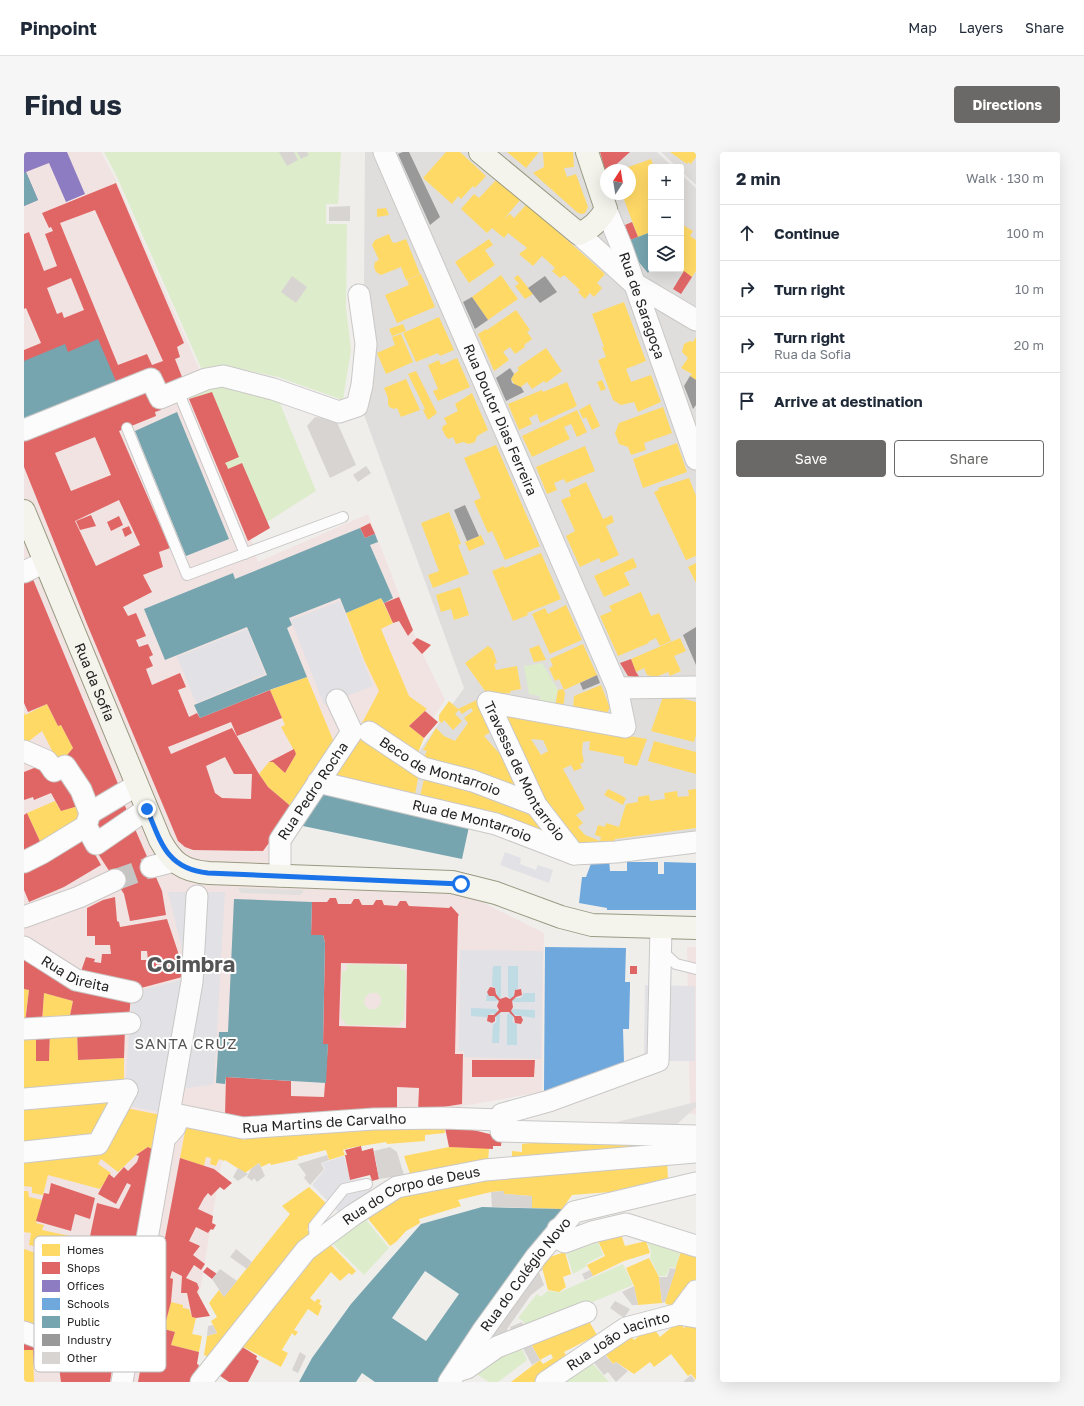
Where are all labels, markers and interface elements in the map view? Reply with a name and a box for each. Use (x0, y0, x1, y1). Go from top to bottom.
text: Pinpoint (20, 16, 97, 39)
text: Map (908, 19, 937, 36)
text: Layers (959, 19, 1003, 36)
text: Share (1025, 19, 1064, 36)
button: Directions (954, 86, 1060, 123)
text: Find us (24, 88, 122, 121)
north arrow (600, 164, 636, 200)
map controls (648, 164, 684, 272)
button: + (648, 164, 684, 200)
text: 2 min (736, 168, 780, 189)
text: Walk · 130 m (966, 170, 1044, 186)
button: − (648, 200, 684, 236)
icon: ahead (736, 222, 758, 244)
text: Continue (774, 224, 840, 242)
text: 100 m (1007, 225, 1044, 241)
button: layers (648, 236, 684, 272)
street label: Rua de Saragoça (616, 250, 669, 361)
icon: right (736, 278, 758, 300)
text: Turn right (774, 280, 845, 298)
text: 10 m (1015, 281, 1044, 297)
text: Turn right (774, 328, 845, 346)
icon: right (736, 334, 758, 356)
text: 20 m (1014, 337, 1044, 353)
street label: Rua Doutor Dias Ferreira (460, 341, 541, 498)
text: Rua da Sofia (774, 346, 851, 362)
icon: arrive (736, 390, 758, 412)
text: Arrive at destination (774, 392, 923, 410)
button: Save (736, 440, 886, 477)
button: Share (894, 440, 1044, 477)
street label: Rua da Sofia (71, 640, 119, 723)
street label: Travessa de Montarroio (481, 698, 569, 844)
street label: Beco de Montarroio (377, 733, 503, 799)
street label: Rua Pedro Rocha (274, 738, 351, 843)
street label: Rua de Montarroio (411, 796, 534, 845)
route end (138, 800, 156, 818)
route start (452, 875, 470, 893)
district label: Coimbra (147, 950, 235, 977)
street label: Rua Direita (39, 951, 111, 995)
district label: SANTA CRUZ (134, 1034, 238, 1052)
street label: Rua Martins de Carvalho (242, 1110, 406, 1136)
street label: Rua do Corpo de Deus (339, 1162, 481, 1228)
street label: Rua do Colégio Novo (476, 1214, 574, 1335)
legend (34, 1236, 166, 1372)
text: Homes (67, 1243, 104, 1256)
text: Shops (67, 1261, 100, 1274)
text: Offices (67, 1279, 105, 1292)
text: Schools (67, 1297, 110, 1310)
street label: Rua João Jacinto (563, 1308, 671, 1374)
text: Public (67, 1315, 100, 1328)
text: Industry (67, 1333, 112, 1346)
text: Other (67, 1351, 98, 1364)

